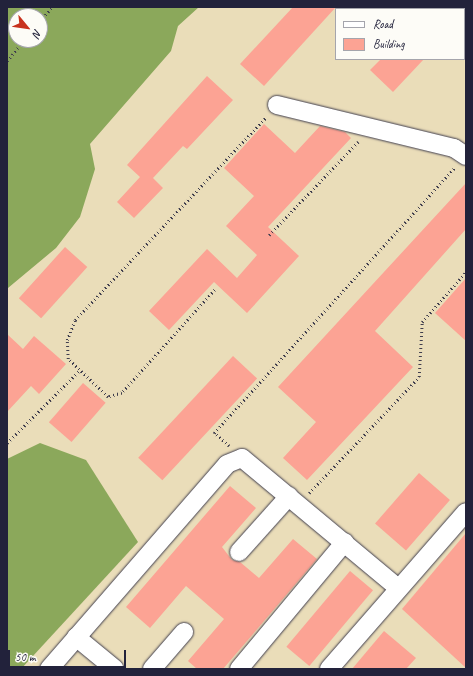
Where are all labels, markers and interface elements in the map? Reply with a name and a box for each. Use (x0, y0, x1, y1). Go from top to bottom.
north arrow (8, 8, 48, 48)
legend (335, 8, 465, 60)
text: Road (373, 16, 393, 32)
text: N (30, 27, 45, 40)
text: Building (373, 36, 405, 52)
scale bar (10, 642, 128, 668)
text: 50 m (15, 649, 35, 665)

